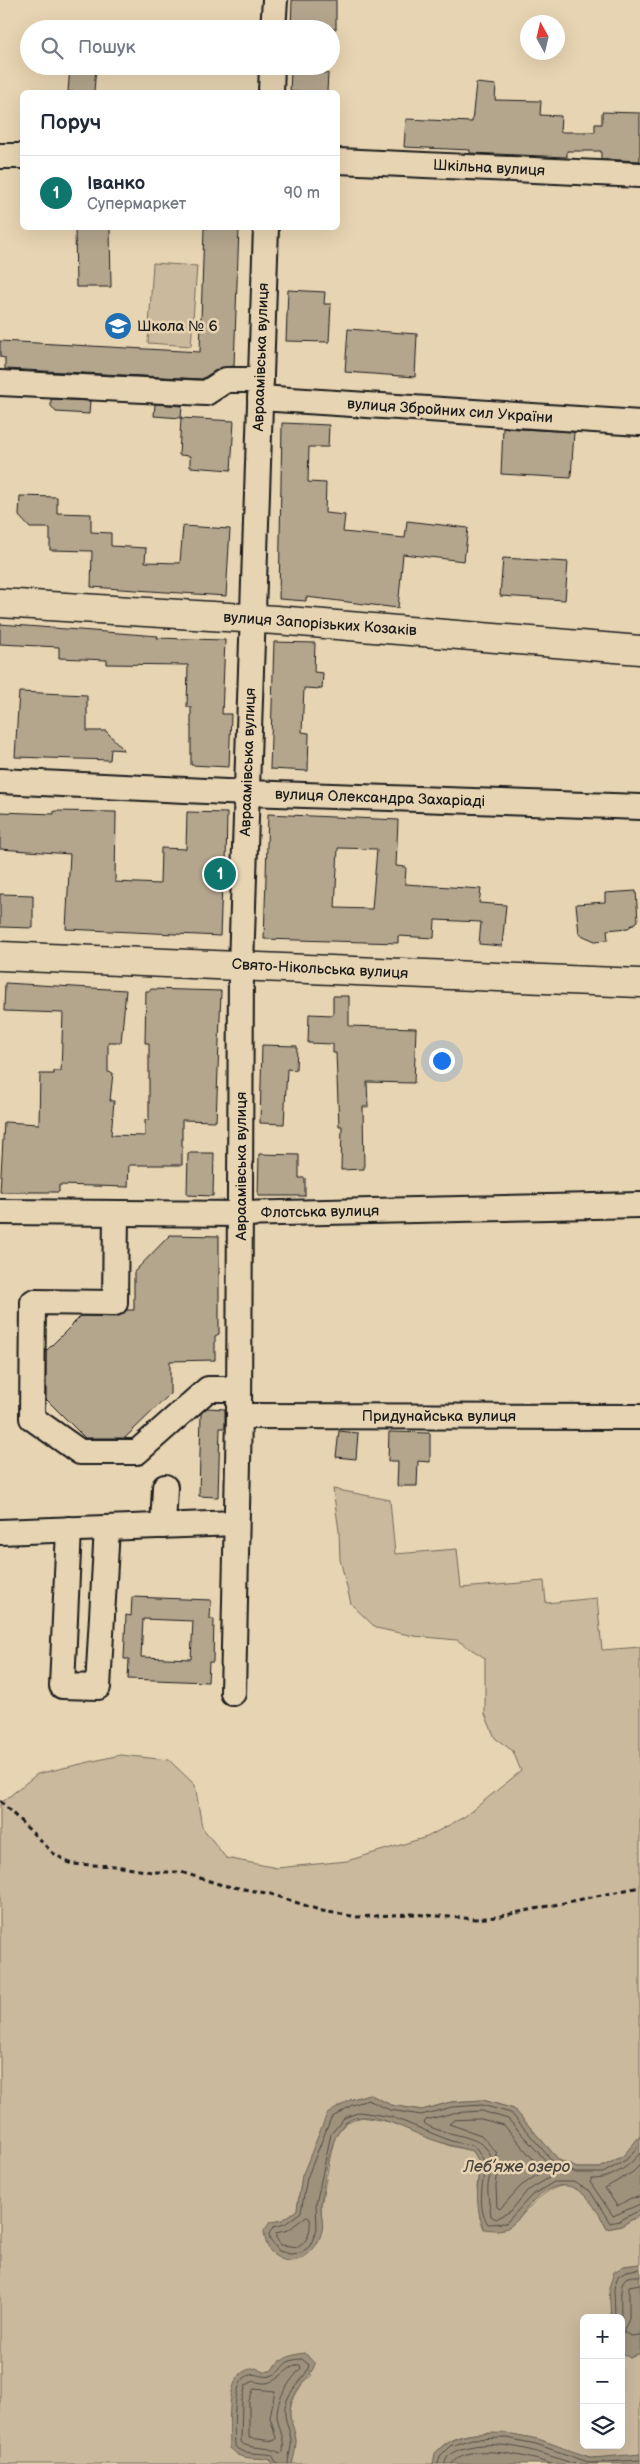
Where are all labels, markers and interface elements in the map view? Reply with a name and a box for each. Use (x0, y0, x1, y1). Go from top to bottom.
north arrow (520, 15, 565, 60)
search box (20, 20, 340, 75)
icon: search (38, 34, 66, 62)
text: Пошук (78, 36, 136, 59)
text: Поруч (40, 110, 101, 135)
street label: Шкільна вулиця (432, 156, 546, 180)
text: Іванко (87, 172, 145, 195)
text: 1 (53, 184, 59, 203)
text: 90 m (284, 184, 320, 203)
text: Супермаркет (87, 195, 186, 214)
street label: Авраамівська вулиця (249, 282, 273, 433)
school or university icon: Школа № 6 (103, 311, 133, 341)
place label: Школа № 6 (137, 317, 218, 336)
street label: вулиця Збройних сил України (346, 394, 554, 428)
street label: вулиця Запорізьких Козаків (223, 608, 418, 640)
street label: Авраамівська вулиця (236, 687, 260, 838)
street label: вулиця Олександра Захаріаді (275, 785, 485, 811)
pin: 1 (204, 855, 236, 893)
street label: Свято-Нікольська вулиця (231, 955, 409, 983)
your location (429, 1048, 455, 1074)
street label: Авраамівська вулиця (232, 1092, 251, 1241)
street label: Флотська вулиця (261, 1201, 379, 1223)
street label: Придунайська вулиця (362, 1407, 516, 1426)
water label: Леб’яже озеро (463, 2158, 571, 2177)
map controls (580, 2314, 625, 2449)
button: + (580, 2314, 625, 2359)
button: − (580, 2359, 625, 2404)
button: layers (580, 2404, 625, 2449)

